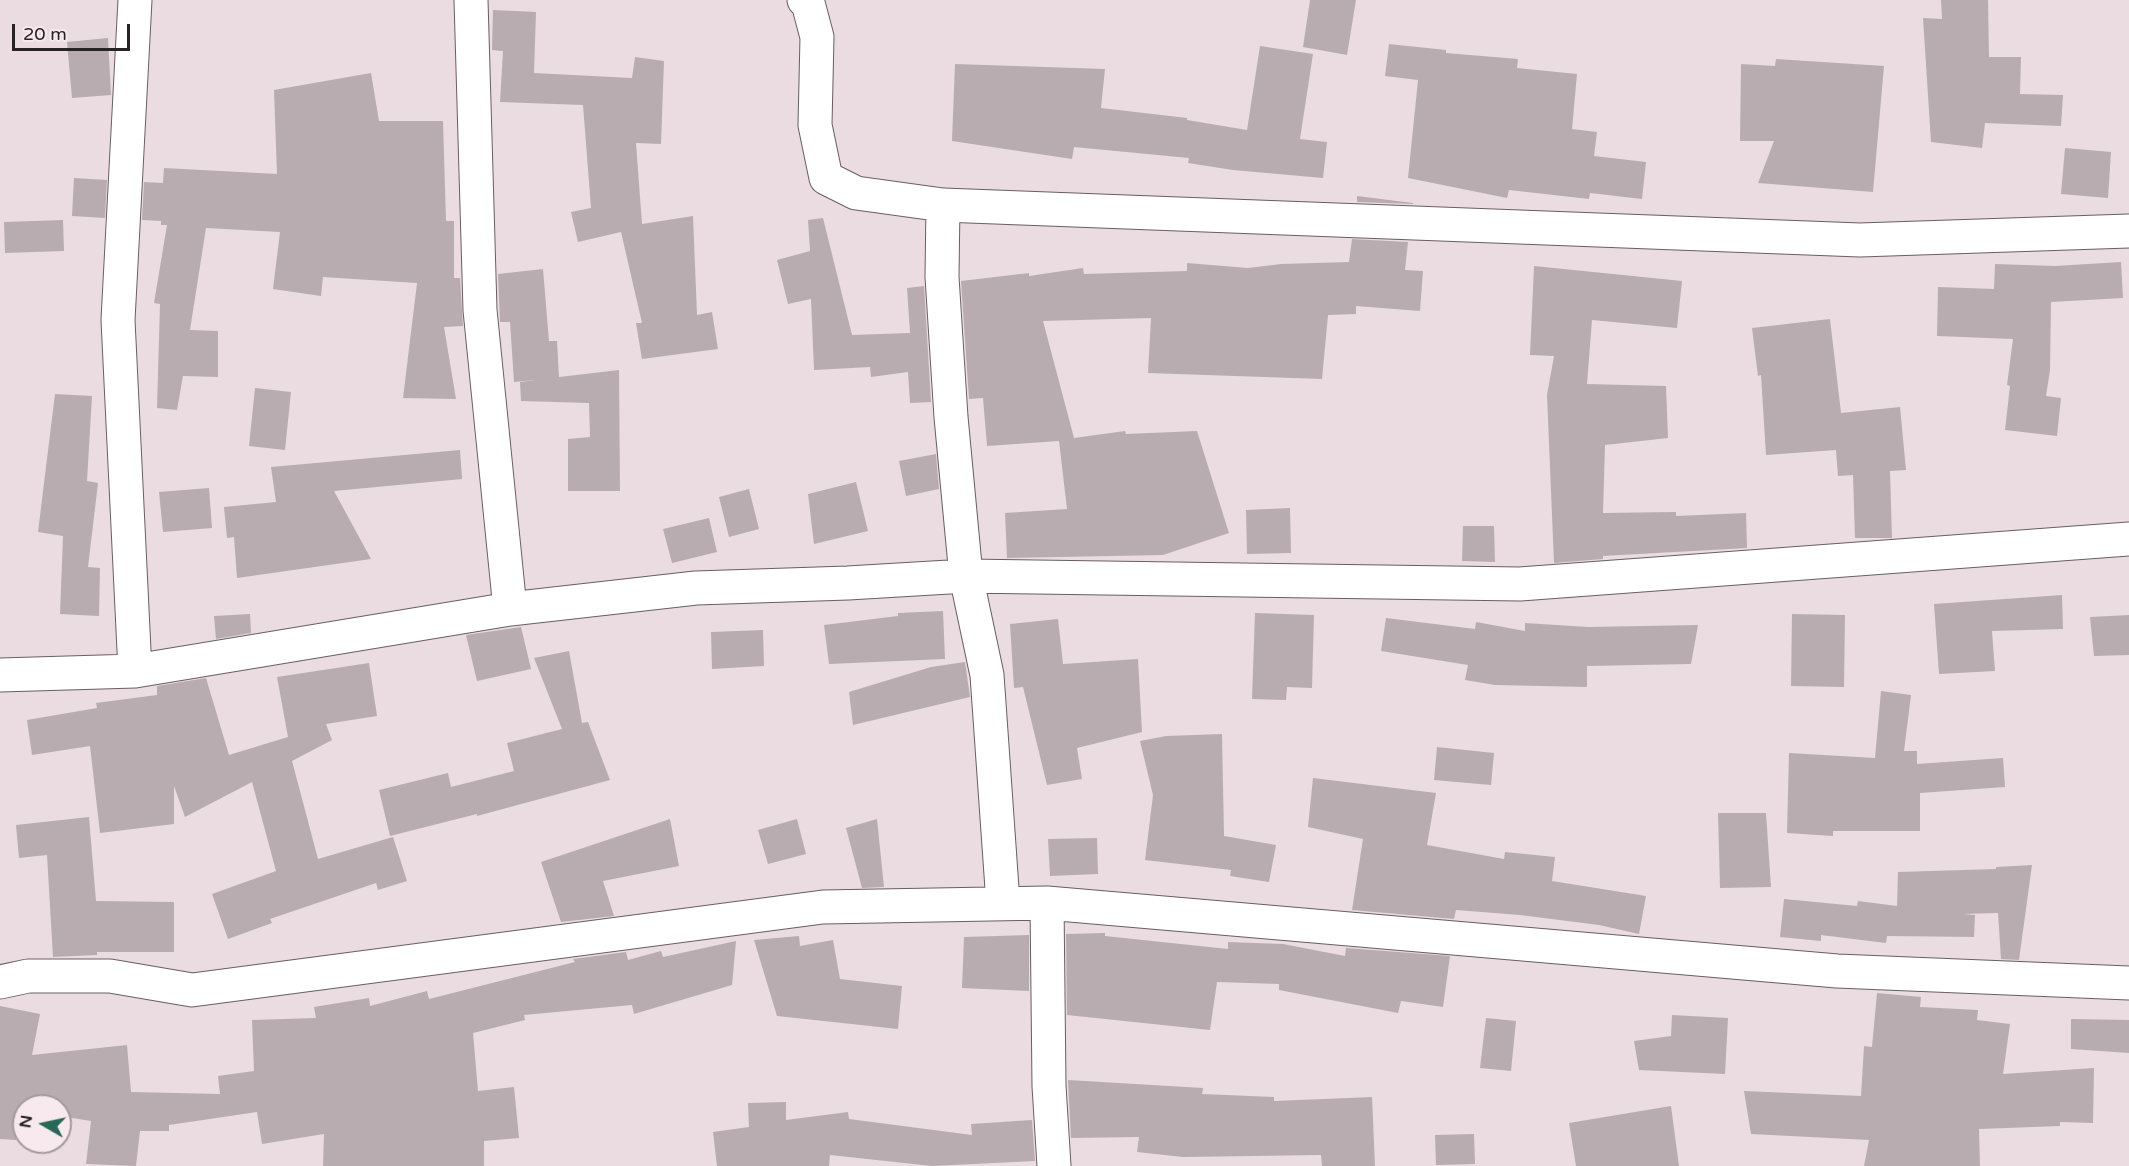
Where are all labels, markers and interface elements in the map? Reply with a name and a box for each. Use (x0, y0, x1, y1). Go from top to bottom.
scale bar (15, 12, 134, 50)
text: 20 m (23, 23, 67, 45)
north arrow (12, 1094, 72, 1154)
text: N (15, 1114, 37, 1129)

